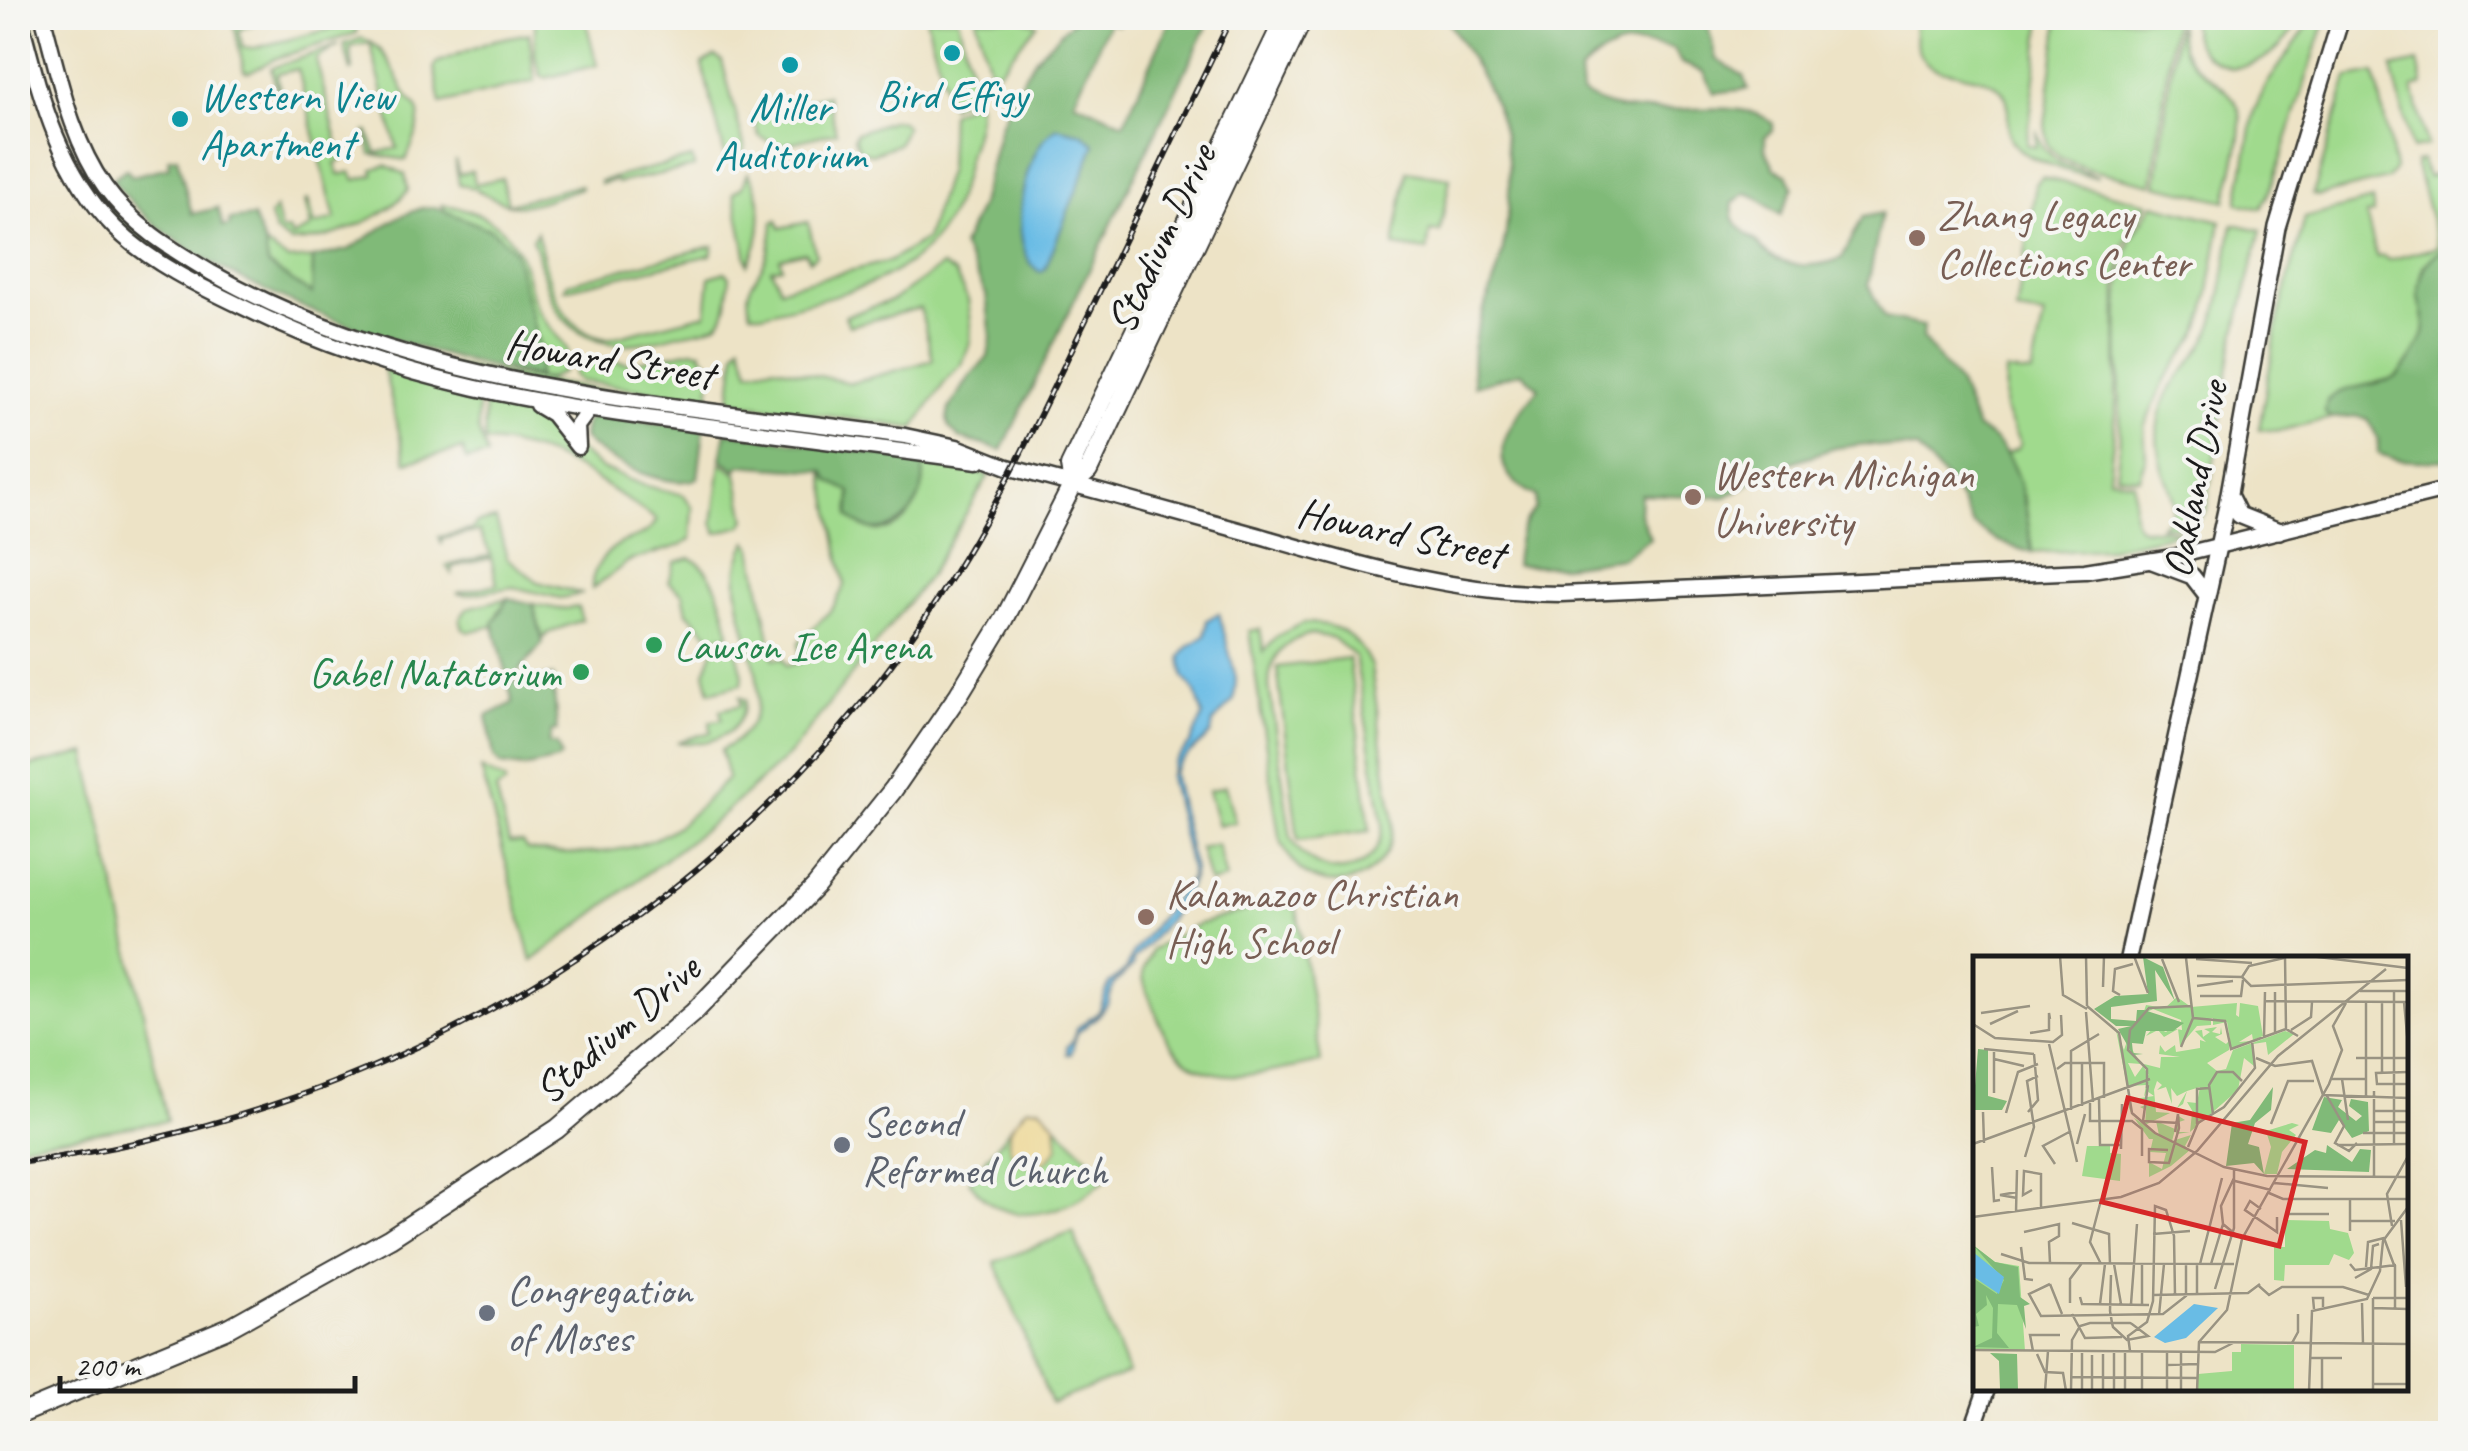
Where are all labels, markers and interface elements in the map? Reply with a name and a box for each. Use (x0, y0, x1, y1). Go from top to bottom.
marker: Bird Effigy (941, 42, 963, 64)
marker: Miller Auditorium (779, 54, 801, 76)
place label: Bird Effigy (877, 69, 1031, 122)
place label: Western View Apartment (200, 70, 397, 171)
place label: Miller Auditorium (714, 81, 869, 182)
marker: Western View Apartment (169, 108, 191, 130)
street label: Stadium Drive (1095, 134, 1229, 342)
place label: Zhang Legacy Collections Center (1937, 189, 2193, 290)
marker: Zhang Legacy Collections Center (1906, 227, 1928, 249)
street label: Howard Street (502, 317, 723, 403)
street label: Oakland Drive (2150, 373, 2241, 582)
place label: Western Michigan University (1713, 448, 1975, 549)
street label: Howard Street (1293, 486, 1514, 582)
marker: Western Michigan University (1682, 486, 1704, 508)
place label: Lawson Ice Arena (674, 620, 934, 673)
marker: Lawson Ice Arena (643, 634, 665, 656)
place label: Gabel Natatorium (309, 647, 562, 700)
marker: Gabel Natatorium (570, 661, 592, 683)
place label: Kalamazoo Christian High School (1166, 868, 1459, 969)
marker: Kalamazoo Christian High School (1135, 906, 1157, 928)
street label: Stadium Drive (523, 941, 713, 1116)
inset map (1973, 956, 2408, 1391)
place label: Second Reformed Church (862, 1096, 1109, 1197)
marker: Second Reformed Church (831, 1134, 853, 1156)
place label: Congregation of Moses (507, 1264, 694, 1365)
marker: Congregation of Moses (476, 1302, 498, 1324)
scale bar (60, 1331, 355, 1393)
text: 200 m (75, 1347, 142, 1385)

